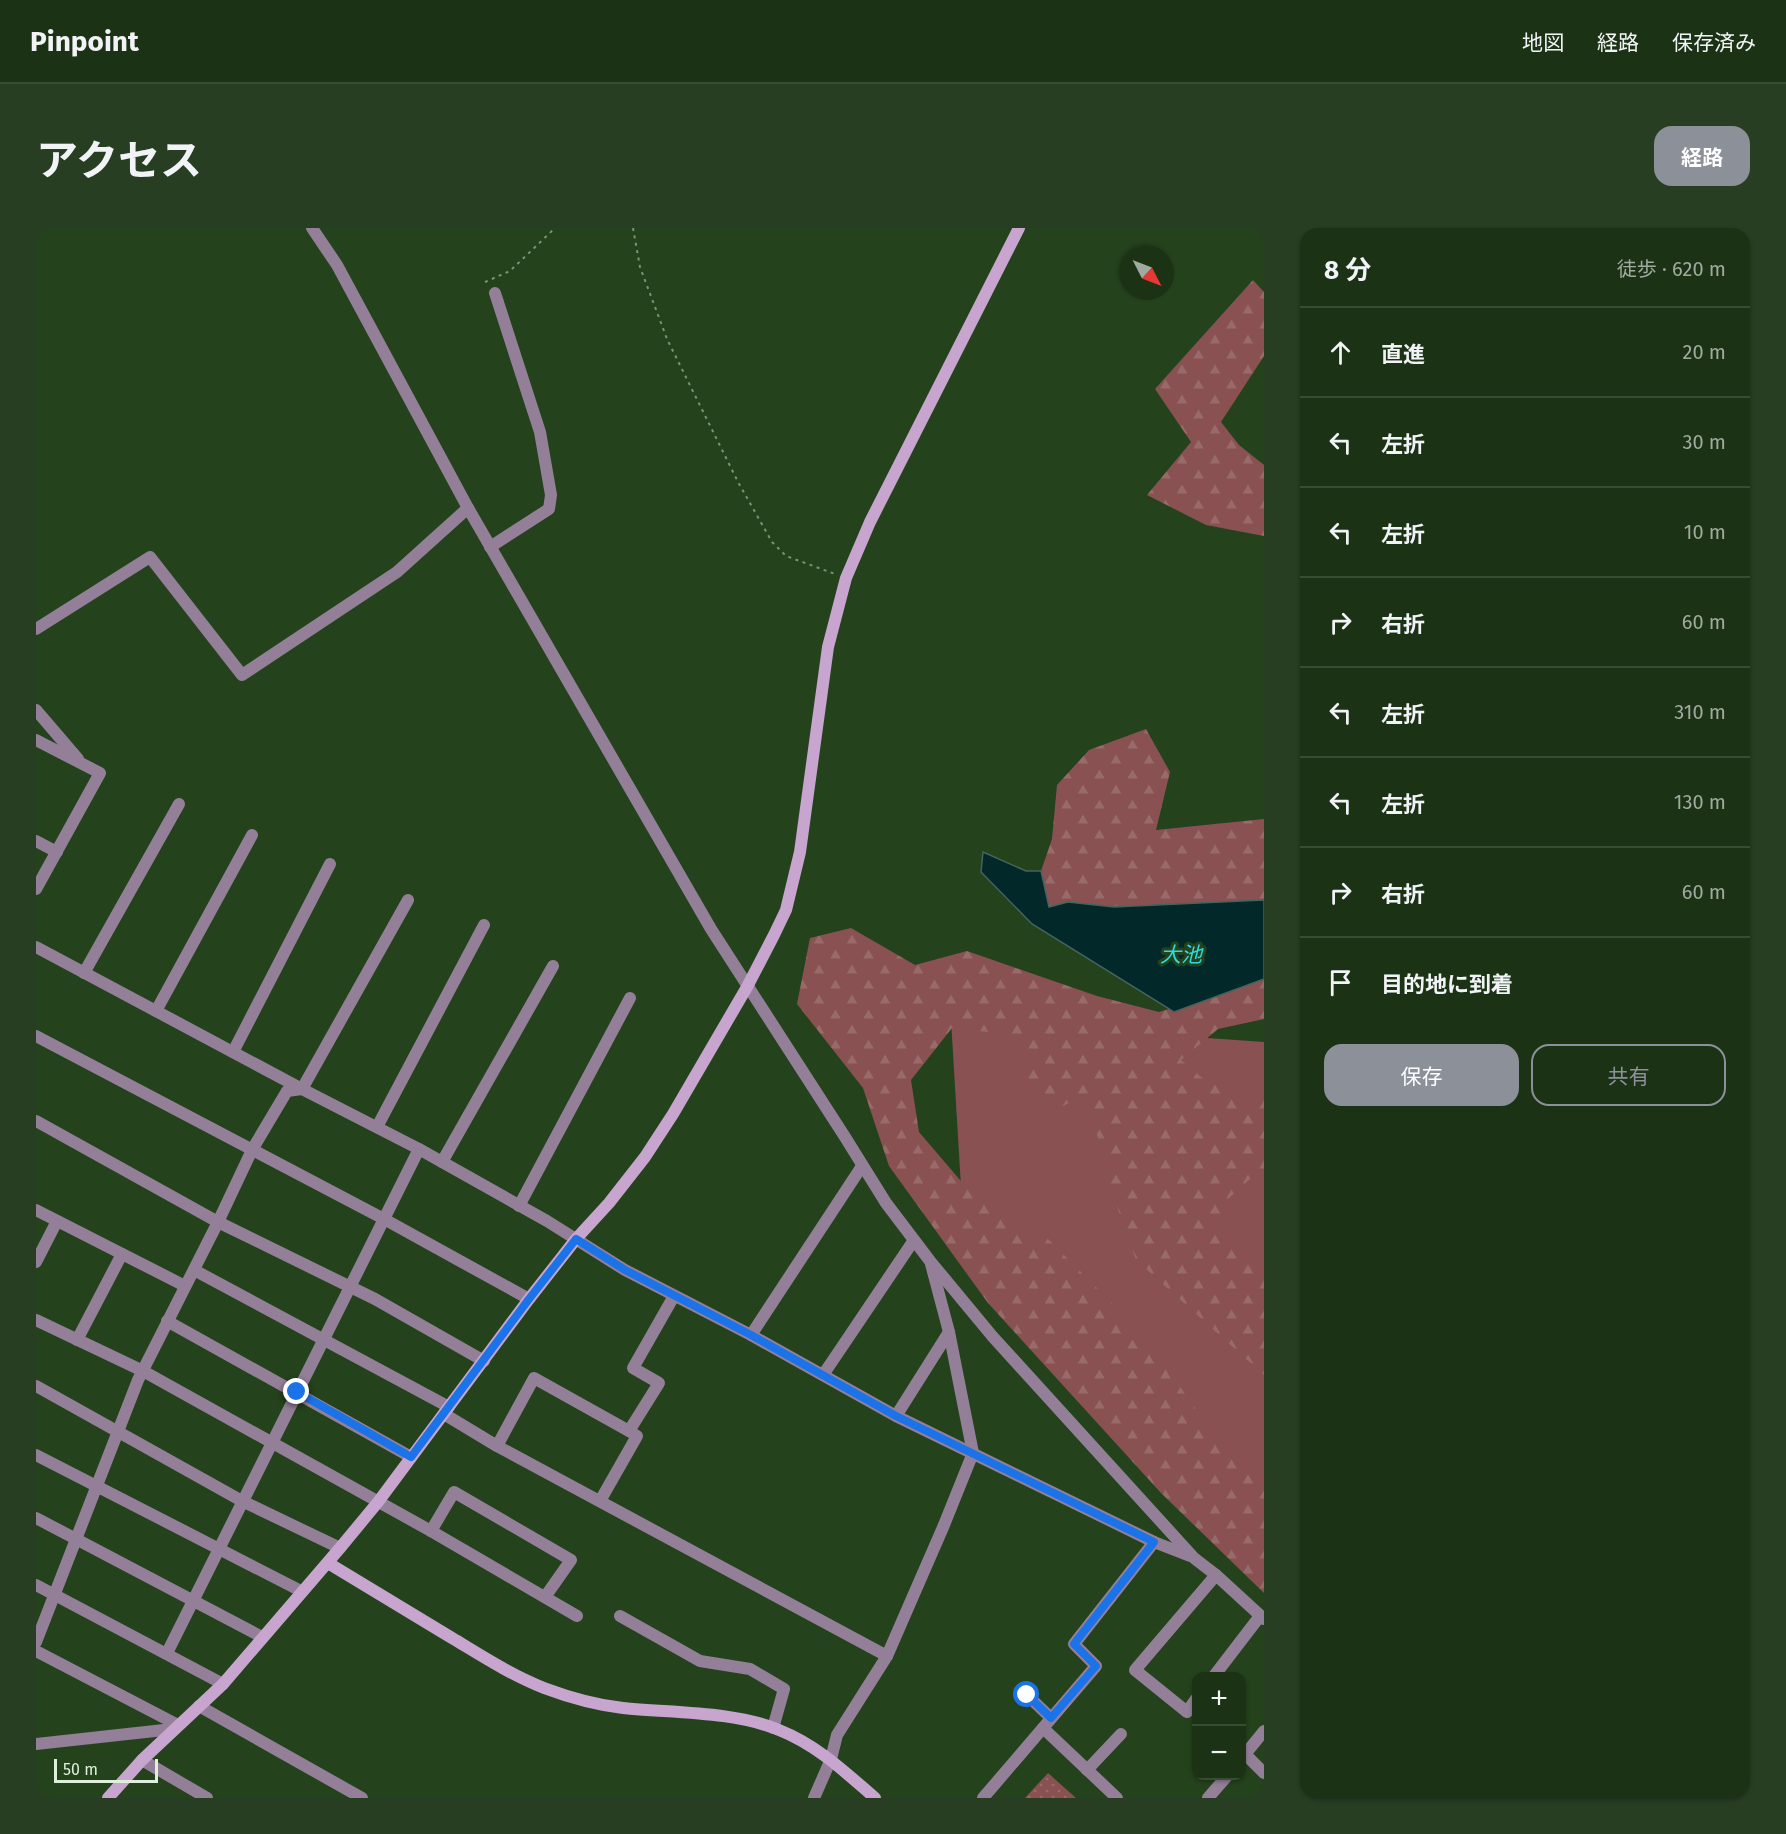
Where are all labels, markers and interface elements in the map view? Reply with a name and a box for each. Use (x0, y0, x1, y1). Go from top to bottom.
text: Pinpoint (30, 25, 139, 58)
text: 地図 (1522, 30, 1564, 56)
text: 経路 (1597, 30, 1639, 56)
text: 保存済み (1672, 30, 1756, 56)
button: 経路 (1654, 126, 1750, 186)
text: アクセス (36, 136, 202, 186)
north arrow (1120, 246, 1174, 300)
text: 8 分 (1324, 255, 1371, 286)
text: 徒歩 · 620 m (1617, 257, 1726, 281)
icon: ahead (1324, 336, 1357, 369)
text: 20 m (1683, 340, 1726, 364)
text: 直進 (1381, 341, 1425, 368)
icon: left (1324, 426, 1357, 459)
text: 30 m (1682, 430, 1726, 454)
text: 左折 (1381, 431, 1425, 458)
icon: left (1324, 516, 1357, 549)
text: 10 m (1684, 520, 1726, 544)
text: 左折 (1381, 521, 1425, 548)
icon: right (1324, 606, 1357, 639)
text: 60 m (1682, 610, 1726, 634)
text: 右折 (1381, 611, 1425, 638)
icon: left (1324, 696, 1357, 729)
text: 310 m (1674, 700, 1726, 724)
text: 左折 (1381, 701, 1425, 728)
icon: left (1324, 786, 1357, 819)
text: 130 m (1674, 790, 1726, 814)
text: 左折 (1381, 791, 1425, 818)
icon: right (1324, 876, 1357, 909)
text: 60 m (1682, 880, 1726, 904)
text: 右折 (1381, 881, 1425, 908)
water label: 大池 (1160, 942, 1204, 968)
icon: arrive (1324, 966, 1357, 999)
text: 目的地に到着 (1381, 971, 1513, 998)
button: 保存 (1324, 1044, 1519, 1106)
button: 共有 (1531, 1044, 1726, 1106)
route end (283, 1378, 309, 1404)
map controls (1192, 1672, 1246, 1780)
button: + (1192, 1672, 1246, 1726)
route start (1013, 1681, 1039, 1707)
button: − (1192, 1726, 1246, 1780)
scale bar (54, 1756, 158, 1784)
text: 50 m (63, 1760, 98, 1779)

